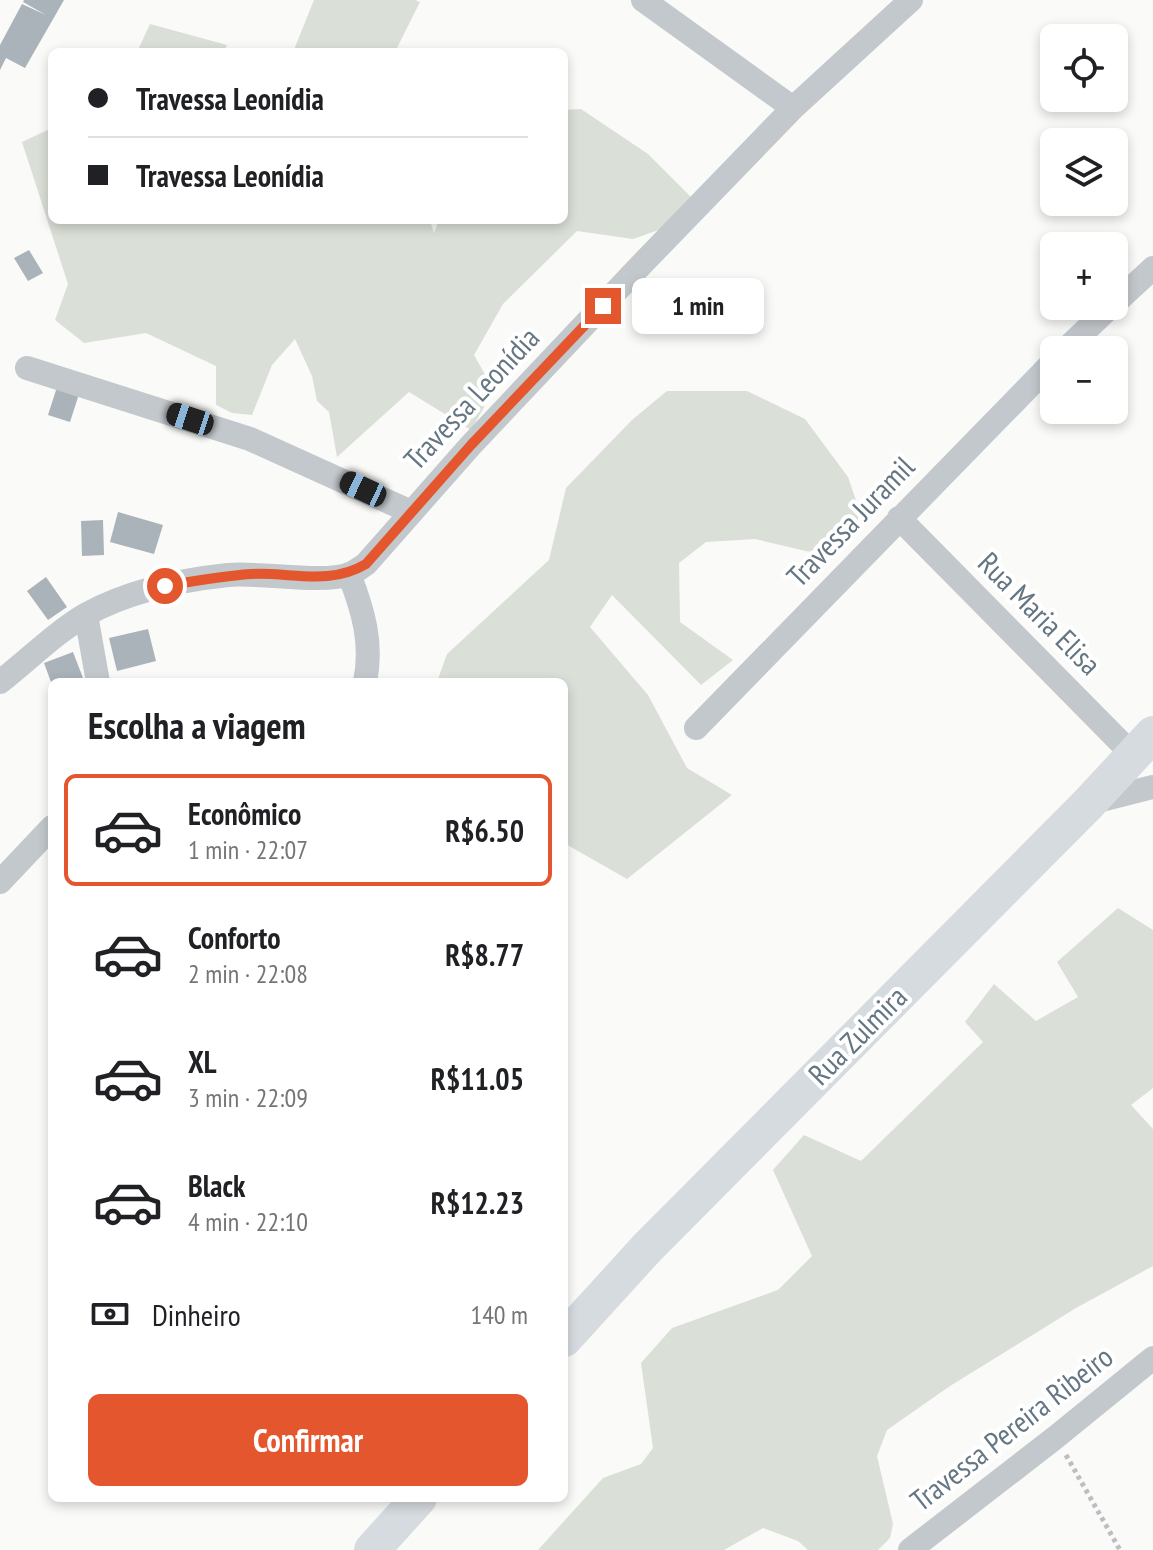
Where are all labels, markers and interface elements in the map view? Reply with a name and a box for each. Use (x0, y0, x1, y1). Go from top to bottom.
map controls (1040, 24, 1128, 424)
button: locate (1040, 24, 1128, 112)
text: Travessa Leonídia (136, 79, 324, 118)
button: layers (1040, 128, 1128, 216)
text: Travessa Leonídia (136, 156, 324, 195)
button: + (1040, 232, 1128, 320)
callout: 1 min (631, 278, 763, 334)
route end (585, 288, 621, 324)
text: 1 min (672, 289, 724, 322)
street label: Travessa Leonídia (395, 318, 547, 478)
button: − (1040, 336, 1128, 424)
car (163, 400, 217, 438)
street label: Travessa Juramil (778, 447, 922, 595)
car (336, 468, 390, 510)
street label: Rua Maria Elisa (970, 543, 1110, 683)
route start (147, 568, 183, 604)
text: Escolha a viagem (88, 702, 306, 749)
icon: car (92, 794, 164, 866)
text: Econômico (188, 794, 301, 833)
text: R$6.50 (445, 811, 524, 850)
text: 1 min · 22:07 (188, 833, 308, 866)
icon: car (92, 918, 164, 990)
text: Conforto (188, 918, 281, 957)
text: R$8.77 (445, 935, 524, 974)
text: 2 min · 22:08 (188, 957, 308, 990)
street label: Rua Zulmira (799, 977, 915, 1093)
icon: car (92, 1042, 164, 1114)
text: XL (188, 1042, 217, 1081)
text: R$11.05 (431, 1059, 524, 1098)
text: 3 min · 22:09 (188, 1081, 308, 1114)
icon: car (92, 1166, 164, 1238)
text: Black (188, 1166, 245, 1205)
text: R$12.23 (431, 1183, 524, 1222)
text: 4 min · 22:10 (188, 1205, 308, 1238)
icon: cash (88, 1292, 132, 1336)
text: Dinheiro (152, 1295, 241, 1334)
text: 140 m (470, 1298, 528, 1331)
street label: Travessa Pereira Ribeiro (902, 1337, 1120, 1519)
button: Confirmar (88, 1394, 528, 1486)

